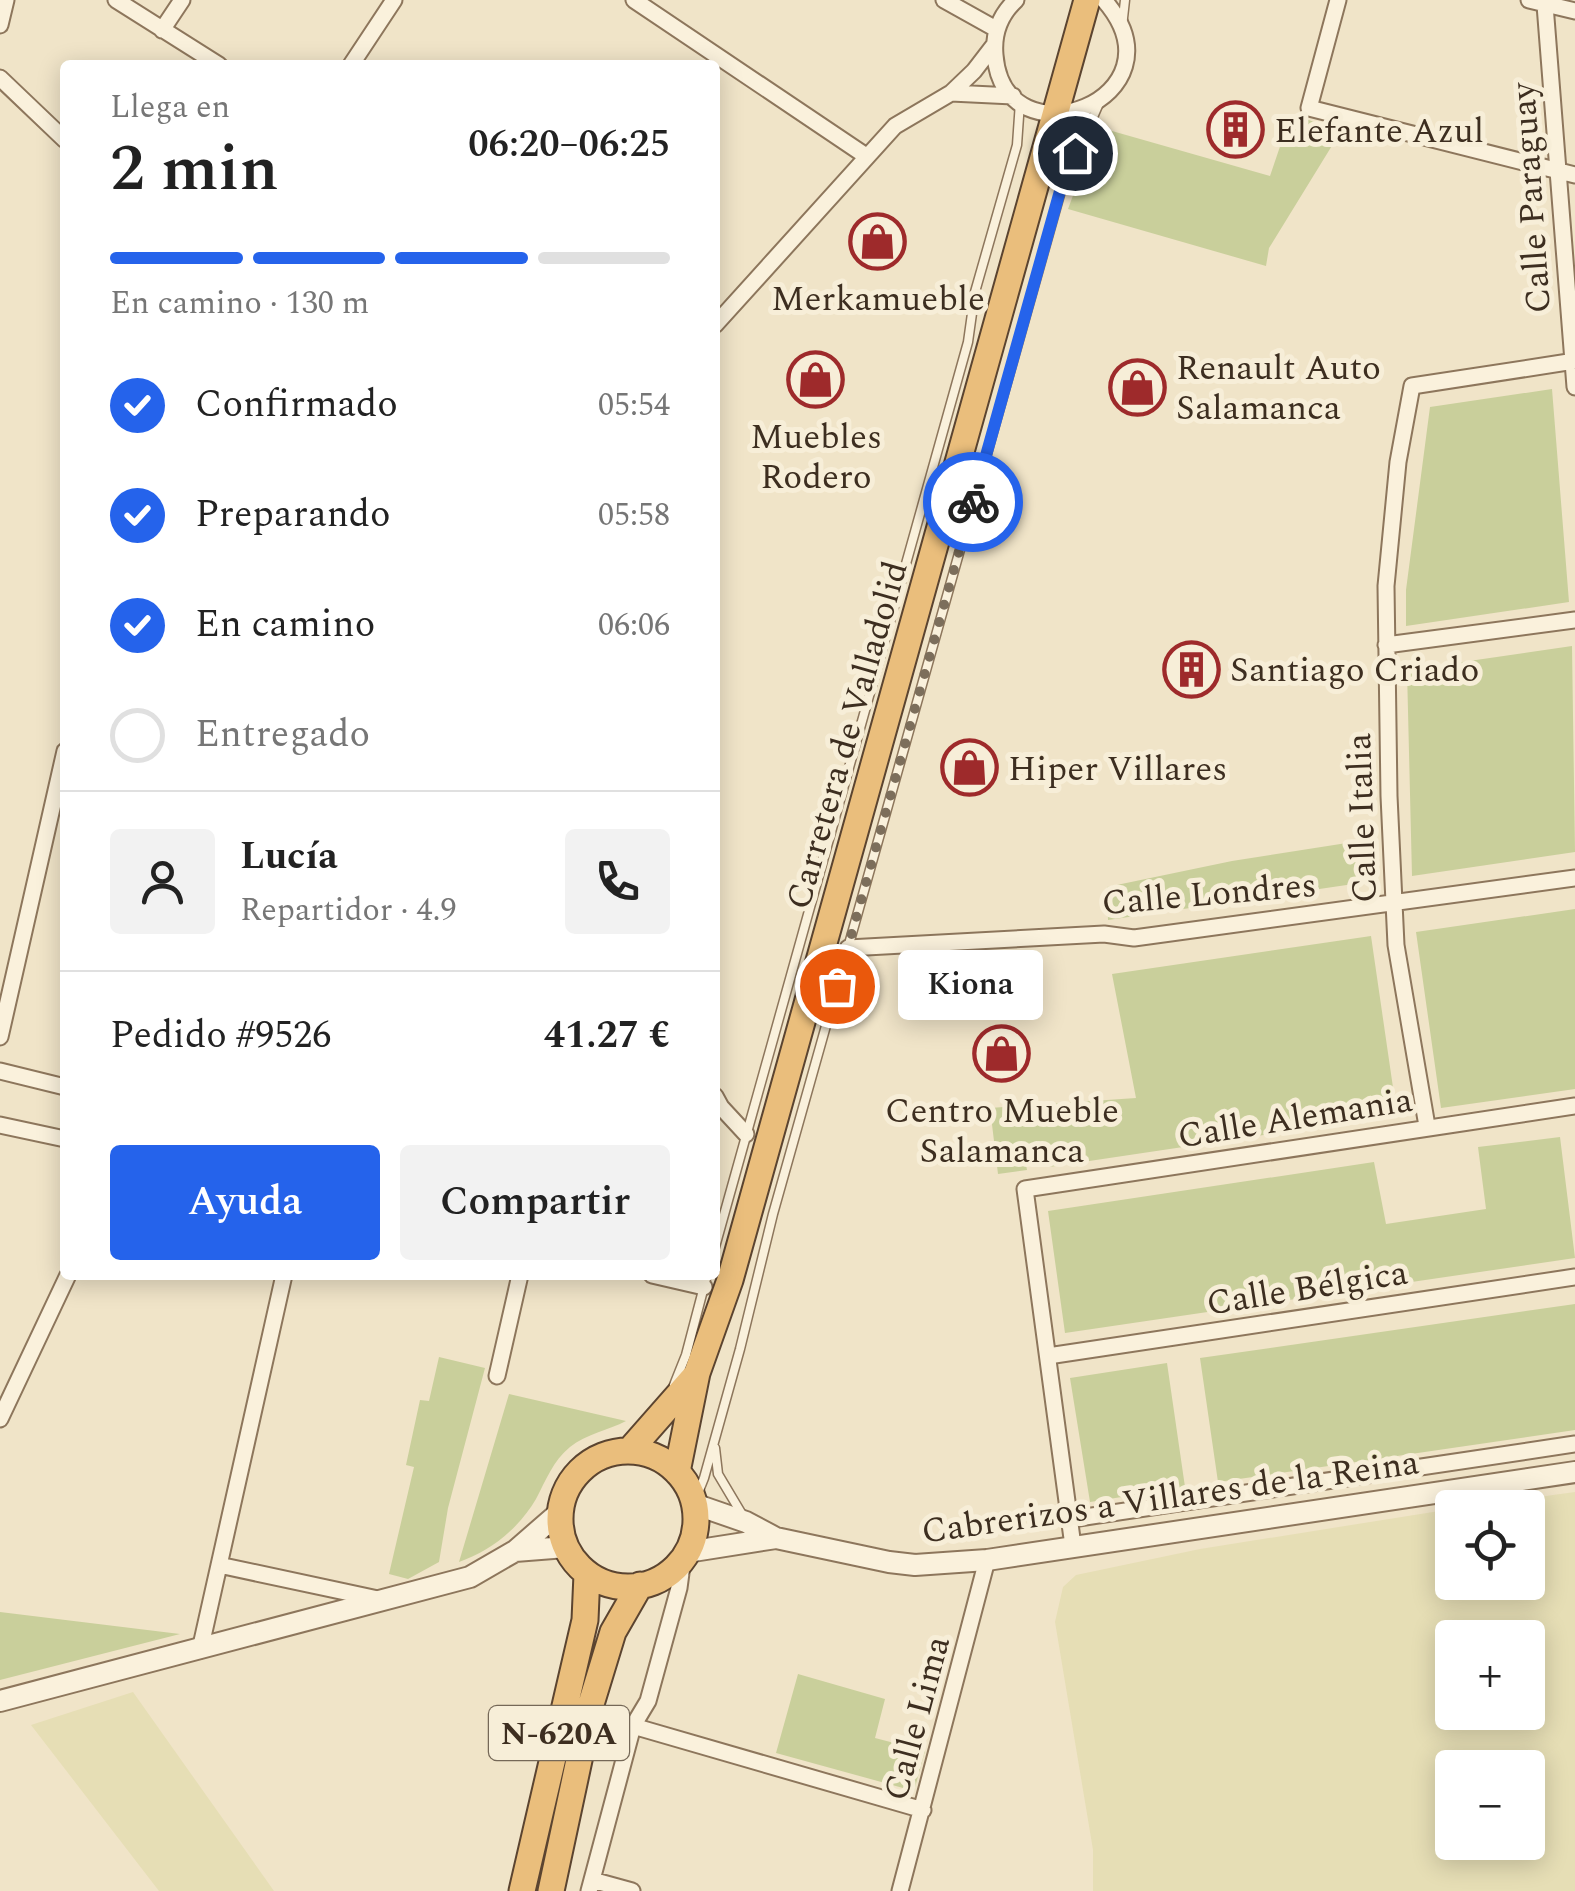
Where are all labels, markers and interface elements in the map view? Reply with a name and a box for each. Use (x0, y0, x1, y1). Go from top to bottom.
street label: Calle Paraguay (1497, 80, 1566, 315)
text: Llega en (110, 83, 230, 132)
building icon: Elefante Azul (1205, 100, 1265, 160)
place label: Elefante Azul (1274, 105, 1484, 158)
pin (1033, 111, 1118, 196)
text: 06:20–06:25 (468, 116, 670, 174)
text: 2 min (110, 120, 279, 219)
icon: home (1048, 126, 1103, 181)
shop icon: Merkamueble (848, 212, 908, 272)
place label: Merkamueble (771, 273, 985, 326)
text: En camino · 130 m (110, 279, 369, 328)
place label: Renault Auto Salamanca (1176, 342, 1381, 435)
shop icon: Muebles Rodero (786, 350, 846, 410)
shop icon: Renault Auto Salamanca (1107, 357, 1167, 417)
text: Confirmado (195, 376, 398, 434)
icon: check (110, 378, 165, 433)
text: 05:54 (598, 381, 670, 430)
place label: Muebles Rodero (750, 411, 882, 504)
courier (923, 452, 1023, 552)
icon: bike (946, 475, 1001, 530)
text: Preparando (195, 486, 391, 544)
icon: check (110, 488, 165, 543)
text: 05:58 (598, 491, 670, 540)
street label: Carretera de Valladolid (772, 555, 923, 916)
text: En camino (195, 596, 375, 654)
icon: check (110, 598, 165, 653)
text: 06:06 (598, 601, 670, 650)
building icon: Santiago Criado (1161, 639, 1221, 699)
place label: Santiago Criado (1230, 644, 1479, 697)
text: Entregado (195, 706, 370, 764)
street label: Calle Italia (1333, 732, 1392, 904)
shop icon: Hiper Villares (939, 738, 999, 798)
place label: Hiper Villares (1008, 743, 1227, 796)
text: Lucía (240, 828, 338, 886)
button: person (110, 829, 215, 934)
button: phone (565, 829, 670, 934)
street label: Calle Londres (1099, 859, 1319, 930)
text: Repartidor · 4.9 (240, 886, 457, 935)
pin (795, 944, 880, 1029)
callout: Kiona (897, 951, 1042, 1021)
icon: bag (810, 959, 865, 1014)
text: Kiona (927, 960, 1014, 1009)
text: Pedido #9526 (110, 1007, 331, 1065)
text: 41.27 € (544, 1007, 670, 1065)
shop icon: Centro Mueble Salamanca (972, 1024, 1032, 1084)
street label: Calle Alemania (1174, 1074, 1416, 1163)
place label: Centro Mueble Salamanca (885, 1085, 1119, 1178)
button: Ayuda (110, 1145, 380, 1260)
button: Compartir (400, 1145, 670, 1260)
street label: Calle Bélgica (1203, 1246, 1412, 1331)
street label: Cabrerizos a Villares de la Reina (918, 1436, 1422, 1559)
map controls (1435, 1490, 1545, 1860)
button: locate (1435, 1490, 1545, 1600)
button: + (1435, 1620, 1545, 1730)
street label: Calle Lima (870, 1630, 965, 1807)
road number: N-620A (489, 1706, 629, 1760)
button: − (1435, 1750, 1545, 1860)

